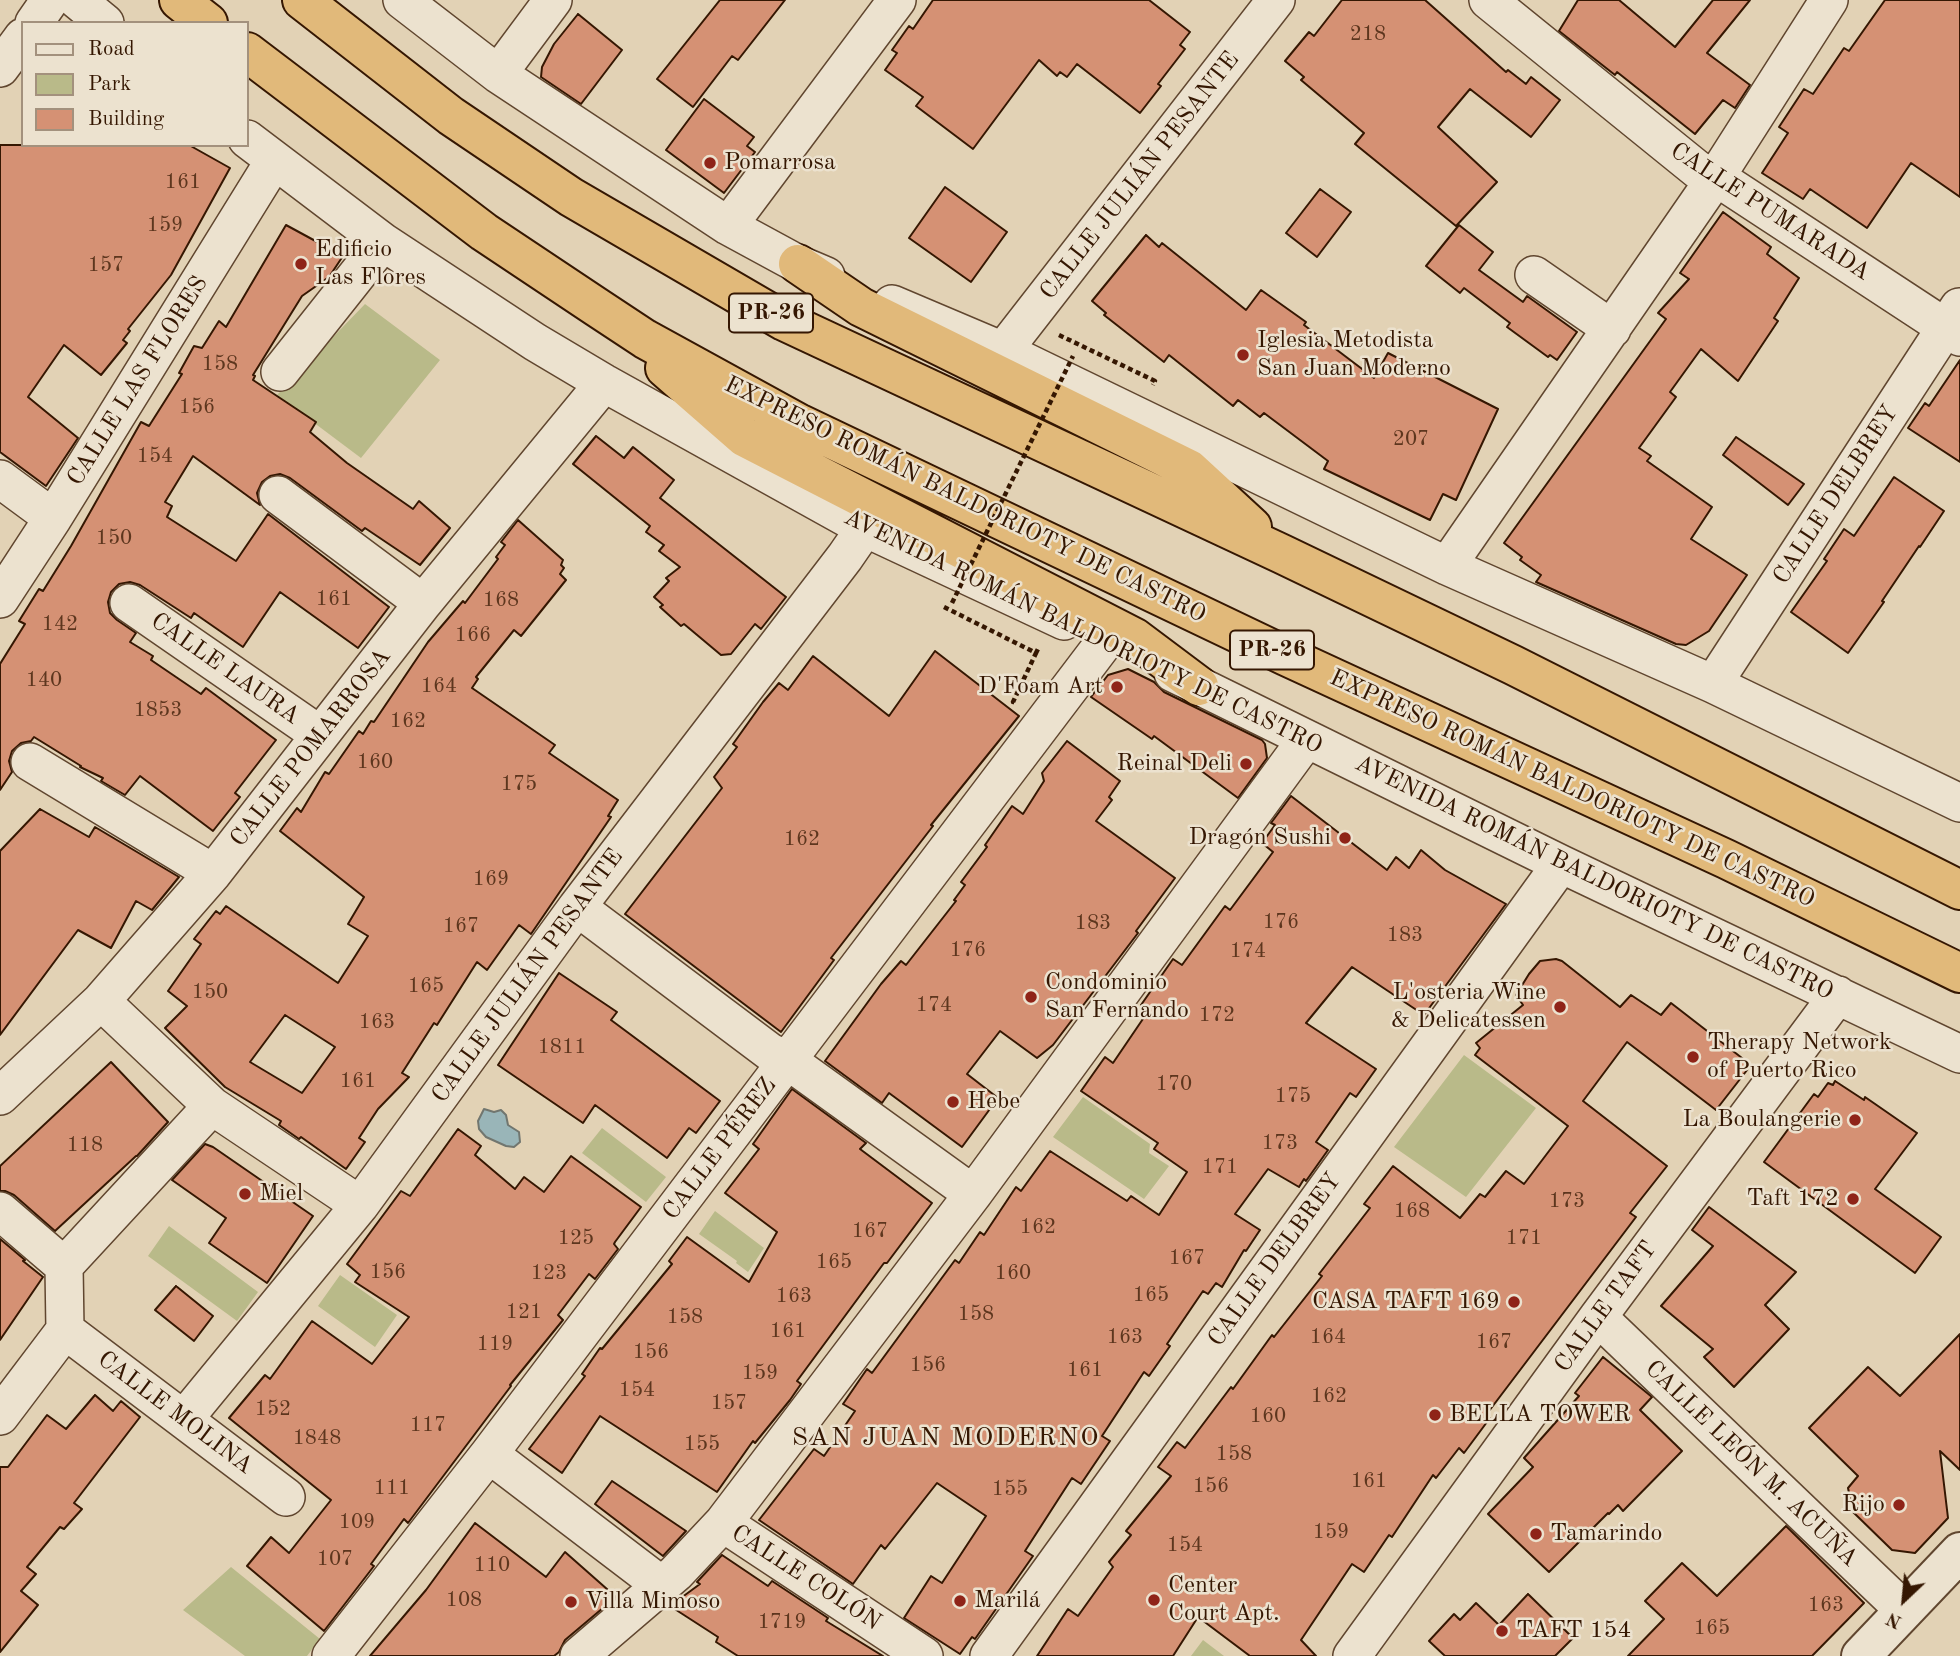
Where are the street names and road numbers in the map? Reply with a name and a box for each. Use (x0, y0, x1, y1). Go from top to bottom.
street label: CALLE JULIÁN PESANTE (1034, 46, 1246, 306)
street label: CALLE PUMARADA (1665, 137, 1875, 287)
street label: CALLE LAS FLORES (62, 271, 214, 491)
road number: PR-26 (729, 294, 813, 332)
street label: EXPRESO ROMÁN BALDORIOTY DE CASTRO (720, 370, 1210, 630)
street label: CALLE DELBREY (1767, 400, 1905, 590)
street label: AVENIDA ROMÁN BALDORIOTY DE CASTRO (839, 503, 1327, 761)
street label: CALLE LAURA (145, 607, 305, 731)
road number: PR-26 (1230, 630, 1314, 670)
street label: CALLE POMARROSA (225, 643, 397, 853)
street label: EXPRESO ROMÁN BALDORIOTY DE CASTRO (1325, 664, 1819, 914)
street label: AVENIDA ROMÁN BALDORIOTY DE CASTRO (1350, 749, 1838, 1007)
street label: CALLE JULIÁN PESANTE (426, 843, 630, 1109)
street label: CALLE PÉREZ (657, 1072, 783, 1226)
street label: CALLE DELBREY (1202, 1168, 1348, 1352)
street label: CALLE TAFT (1549, 1236, 1663, 1378)
street label: CALLE MOLINA (92, 1345, 258, 1481)
street label: CALLE LEÓN M. ACUÑA (1639, 1355, 1863, 1573)
street label: CALLE COLÓN (726, 1519, 886, 1637)

